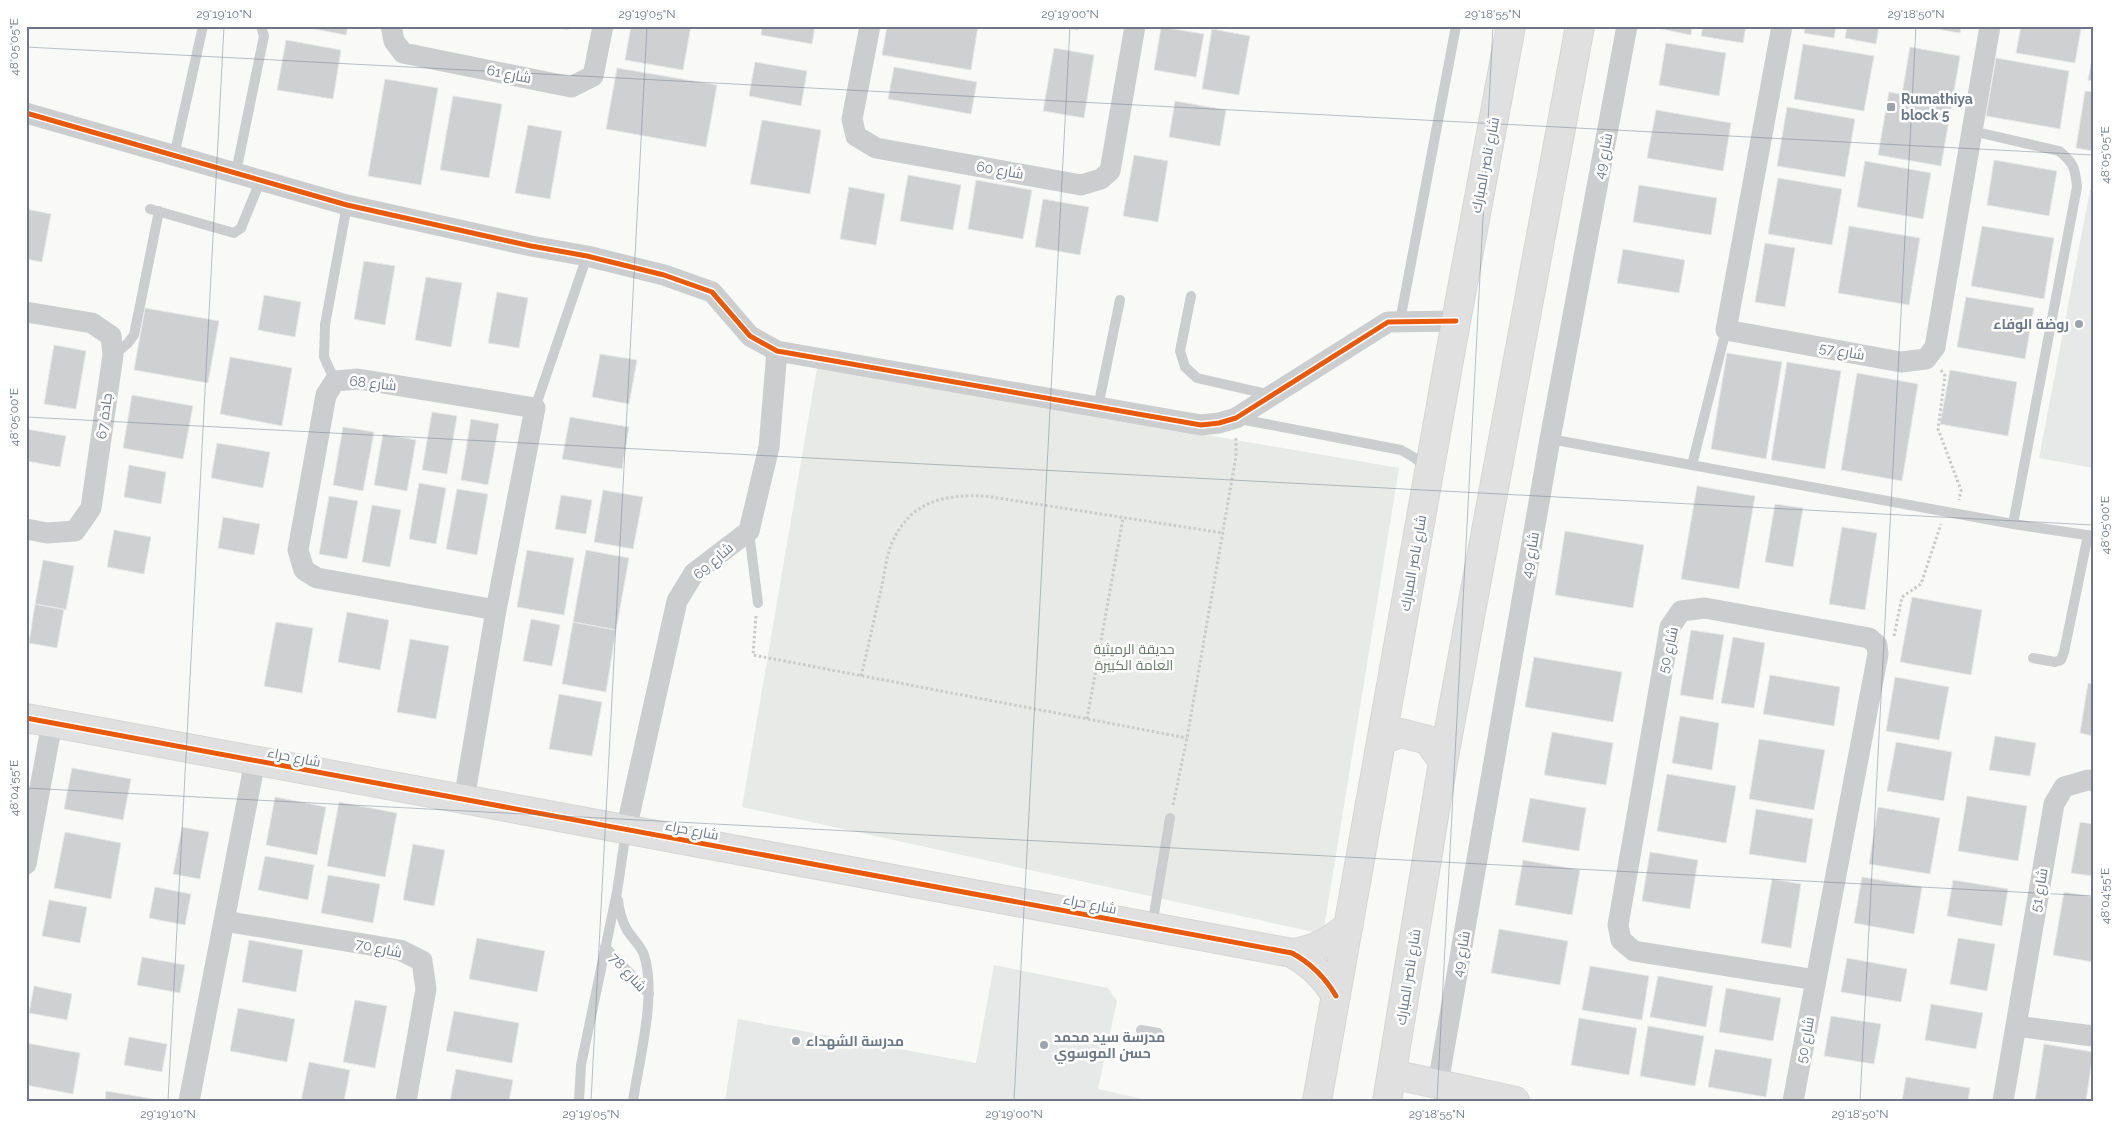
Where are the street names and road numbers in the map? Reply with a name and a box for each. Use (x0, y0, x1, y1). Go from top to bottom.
street label: شارع 61 (485, 62, 533, 87)
street label: شارع ناصر المبارك (1468, 116, 1503, 214)
street label: شارع 49 (1591, 132, 1616, 181)
street label: شارع 60 (975, 158, 1025, 183)
street label: شارع 57 (1818, 339, 1866, 364)
street label: شارع 68 (348, 373, 397, 394)
street label: جادة 67 (93, 392, 115, 440)
street label: شارع ناصر المبارك (1397, 514, 1430, 612)
street label: شارع 49 (1518, 531, 1543, 579)
street label: شارع 69 (690, 539, 737, 583)
street label: شارع 50 (1655, 625, 1682, 675)
street label: شارع حراء (266, 744, 322, 771)
street label: شارع حراء (664, 817, 720, 844)
street label: شارع 51 (2027, 867, 2052, 913)
street label: شارع حراء (1062, 891, 1118, 918)
street label: شارع ناصر المبارك (1392, 928, 1425, 1026)
street label: شارع 49 (1449, 930, 1474, 978)
street label: شارع 70 (354, 935, 404, 962)
street label: شارع 78 (606, 950, 650, 995)
street label: شارع 50 (1793, 1016, 1818, 1065)

